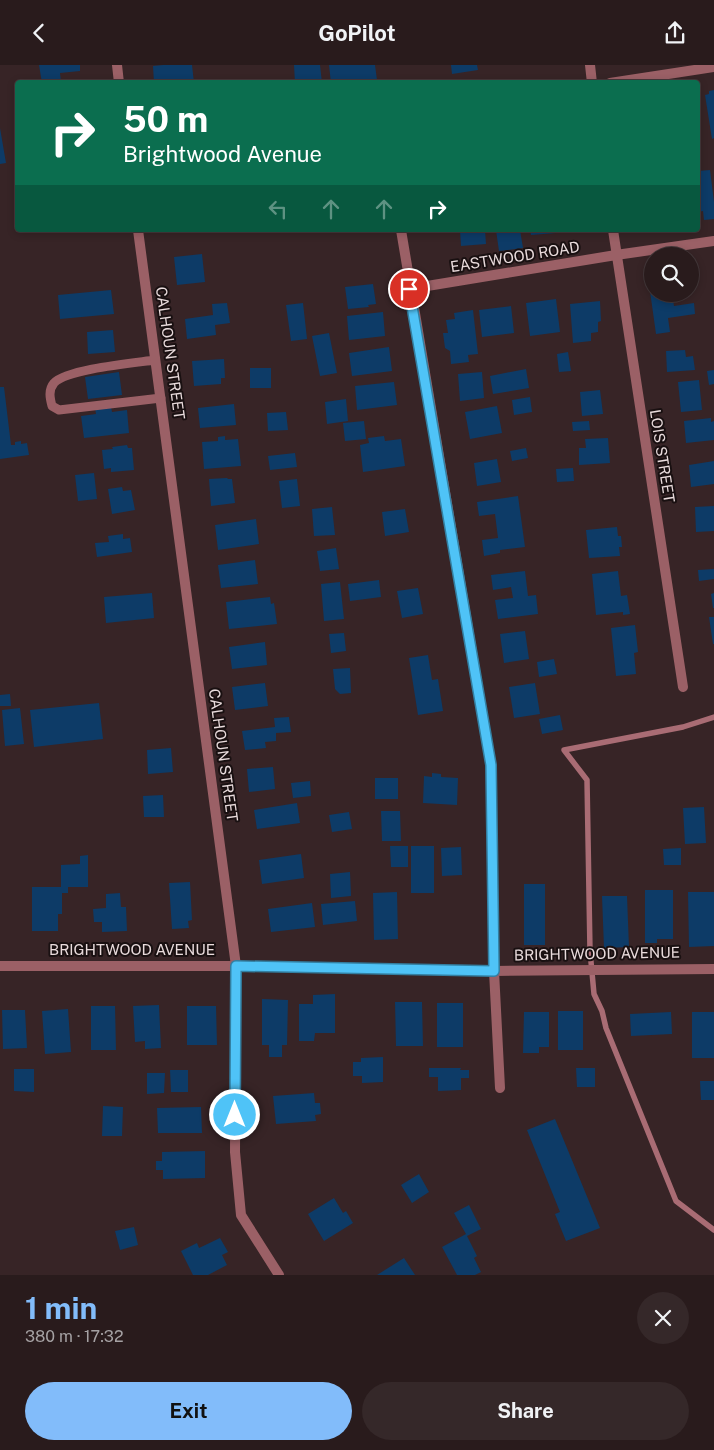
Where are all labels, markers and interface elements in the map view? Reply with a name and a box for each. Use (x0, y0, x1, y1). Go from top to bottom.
icon: back (25, 19, 53, 47)
icon: share (661, 19, 689, 47)
text: GoPilot (318, 20, 396, 46)
text: 50 m (123, 99, 208, 140)
icon: right (40, 100, 105, 165)
text: Brightwood Avenue (123, 141, 322, 167)
icon: left (264, 195, 292, 223)
icon: ahead (317, 195, 345, 223)
icon: ahead (370, 195, 398, 223)
icon: right (423, 195, 451, 223)
street label: EASTWOOD ROAD (449, 238, 581, 275)
map controls (644, 247, 699, 302)
button: search (644, 247, 699, 302)
pin (388, 268, 430, 310)
icon: arrive (395, 275, 423, 303)
street label: CALHOUN STREET (153, 285, 188, 421)
street label: LOIS STREET (647, 408, 678, 504)
street label: CALHOUN STREET (206, 687, 241, 823)
street label: BRIGHTWOOD AVENUE (49, 941, 215, 958)
street label: BRIGHTWOOD AVENUE (514, 944, 680, 963)
position arrow (208, 1088, 260, 1140)
text: 1 min (25, 1290, 97, 1326)
button: close (637, 1292, 689, 1344)
text: 380 m · 17:32 (25, 1327, 123, 1346)
button: Exit (25, 1382, 352, 1440)
button: Share (362, 1382, 689, 1440)

